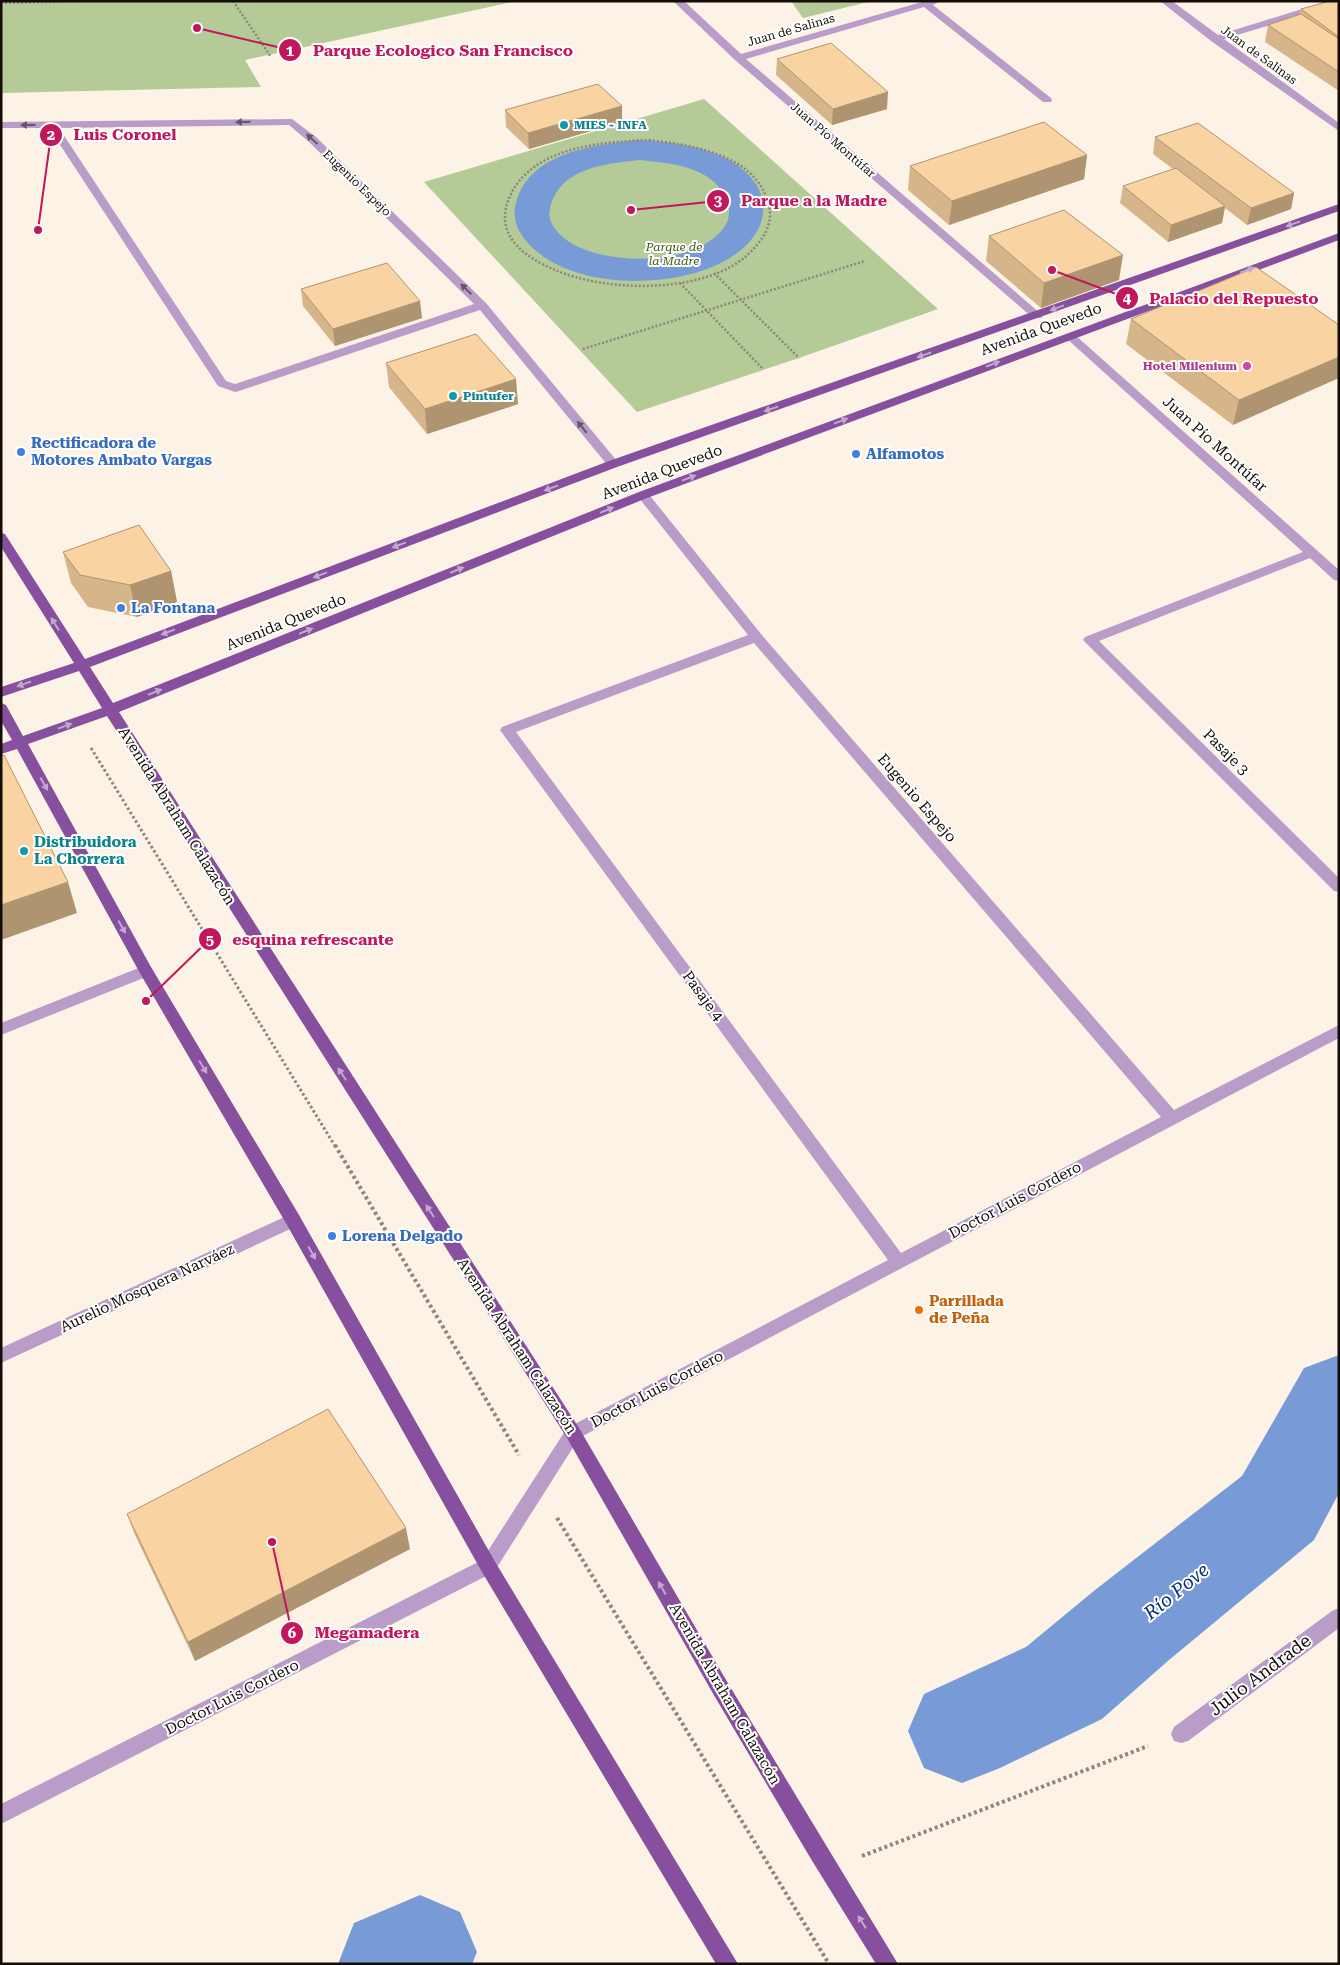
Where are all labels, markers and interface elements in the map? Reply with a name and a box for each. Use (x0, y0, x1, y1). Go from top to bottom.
street label: Juan de Salinas (746, 11, 837, 49)
street label: Juan de Salinas (1218, 23, 1300, 87)
callout: Parque Ecologico San Francisco (278, 35, 583, 66)
text: Parque Ecologico San Francisco (313, 41, 573, 60)
text: 1 (286, 42, 295, 60)
street label: Juan Pío Montúfar (788, 99, 878, 181)
one-way arrow (235, 118, 251, 126)
place label: MIES - INFA (574, 118, 647, 132)
callout: Luis Coronel (38, 119, 186, 150)
marker: MIES - INFA (558, 119, 570, 131)
one-way arrow (20, 121, 36, 129)
text: Luis Coronel (74, 125, 177, 144)
text: 2 (47, 126, 55, 144)
one-way arrow (306, 133, 318, 145)
street label: Eugenio Espejo (320, 147, 394, 219)
callout: Parque a la Madre (706, 185, 897, 216)
text: Parque a la Madre (741, 191, 887, 210)
text: 3 (714, 192, 723, 210)
one-way arrow (1285, 220, 1300, 228)
park label: Parque de la Madre (645, 240, 702, 268)
one-way arrow (1239, 266, 1254, 274)
callout: Palacio del Repuesto (1115, 283, 1329, 314)
one-way arrow (460, 284, 472, 296)
text: 4 (1123, 289, 1132, 307)
text: Palacio del Repuesto (1149, 289, 1319, 308)
street label: Avenida Quevedo (978, 299, 1104, 359)
one-way arrow (1050, 305, 1065, 312)
one-way arrow (917, 352, 932, 359)
place label: Hotel Milenium (1143, 359, 1237, 373)
one-way arrow (986, 360, 1001, 368)
marker: Hotel Milenium (1241, 360, 1253, 372)
place label: Pintufer (463, 389, 514, 403)
marker: Pintufer (447, 390, 459, 402)
street label: Juan Pío Montúfar (1159, 392, 1271, 496)
one-way arrow (763, 405, 778, 413)
one-way arrow (834, 417, 849, 425)
one-way arrow (576, 420, 587, 433)
place label: Rectificadora de Motores Ambato Vargas (31, 434, 212, 469)
street label: Avenida Quevedo (599, 441, 725, 503)
place label: Alfamotos (866, 445, 944, 463)
marker: Rectificadora de Motores Ambato Vargas (15, 446, 27, 458)
marker: Alfamotos (850, 448, 862, 460)
one-way arrow (682, 474, 697, 482)
one-way arrow (543, 484, 558, 492)
one-way arrow (600, 506, 615, 514)
one-way arrow (391, 541, 406, 549)
one-way arrow (449, 566, 464, 574)
one-way arrow (313, 571, 328, 579)
street label: Avenida Quevedo (224, 590, 348, 654)
place label: La Fontana (131, 599, 215, 617)
marker: La Fontana (115, 602, 127, 614)
one-way arrow (51, 617, 60, 630)
one-way arrow (299, 627, 314, 635)
one-way arrow (161, 629, 176, 636)
one-way arrow (17, 681, 32, 688)
one-way arrow (148, 688, 163, 696)
one-way arrow (58, 722, 73, 730)
street label: Avenida Abraham Calazacón (115, 724, 239, 909)
street label: Pasaje 3 (1199, 725, 1253, 779)
street label: Eugenio Espejo (874, 750, 960, 846)
one-way arrow (40, 777, 48, 792)
place label: Distribuidora La Chorrera (34, 833, 137, 868)
marker: Distribuidora La Chorrera (18, 845, 30, 857)
one-way arrow (118, 919, 126, 934)
callout: esquina refrescante (197, 924, 404, 955)
text: esquina refrescante (232, 930, 394, 949)
text: 5 (206, 931, 214, 949)
street label: Pasaje 4 (679, 967, 728, 1025)
one-way arrow (199, 1061, 208, 1074)
one-way arrow (338, 1068, 347, 1081)
street label: Doctor Luis Cordero (946, 1157, 1084, 1243)
one-way arrow (425, 1204, 435, 1218)
place label: Lorena Delgado (342, 1227, 463, 1245)
marker: Lorena Delgado (326, 1230, 338, 1242)
street label: Aurelio Mosquera Narváez (57, 1240, 237, 1336)
one-way arrow (308, 1246, 316, 1260)
street label: Avenida Abraham Calazacón (453, 1255, 581, 1438)
place label: Parrillada de Peña (929, 1292, 1004, 1327)
marker: Parrillada de Peña (913, 1304, 925, 1316)
street label: Doctor Luis Cordero (588, 1346, 726, 1432)
water label: Río Pove (1138, 1558, 1214, 1625)
one-way arrow (658, 1581, 667, 1594)
street label: Avenida Abraham Calazacón (666, 1600, 785, 1788)
callout: Megamadera (279, 1617, 429, 1648)
text: Megamadera (315, 1623, 420, 1642)
text: 6 (288, 1624, 297, 1642)
street label: Julio Andrade (1205, 1629, 1315, 1720)
street label: Doctor Luis Cordero (162, 1656, 302, 1738)
one-way arrow (858, 1916, 867, 1929)

